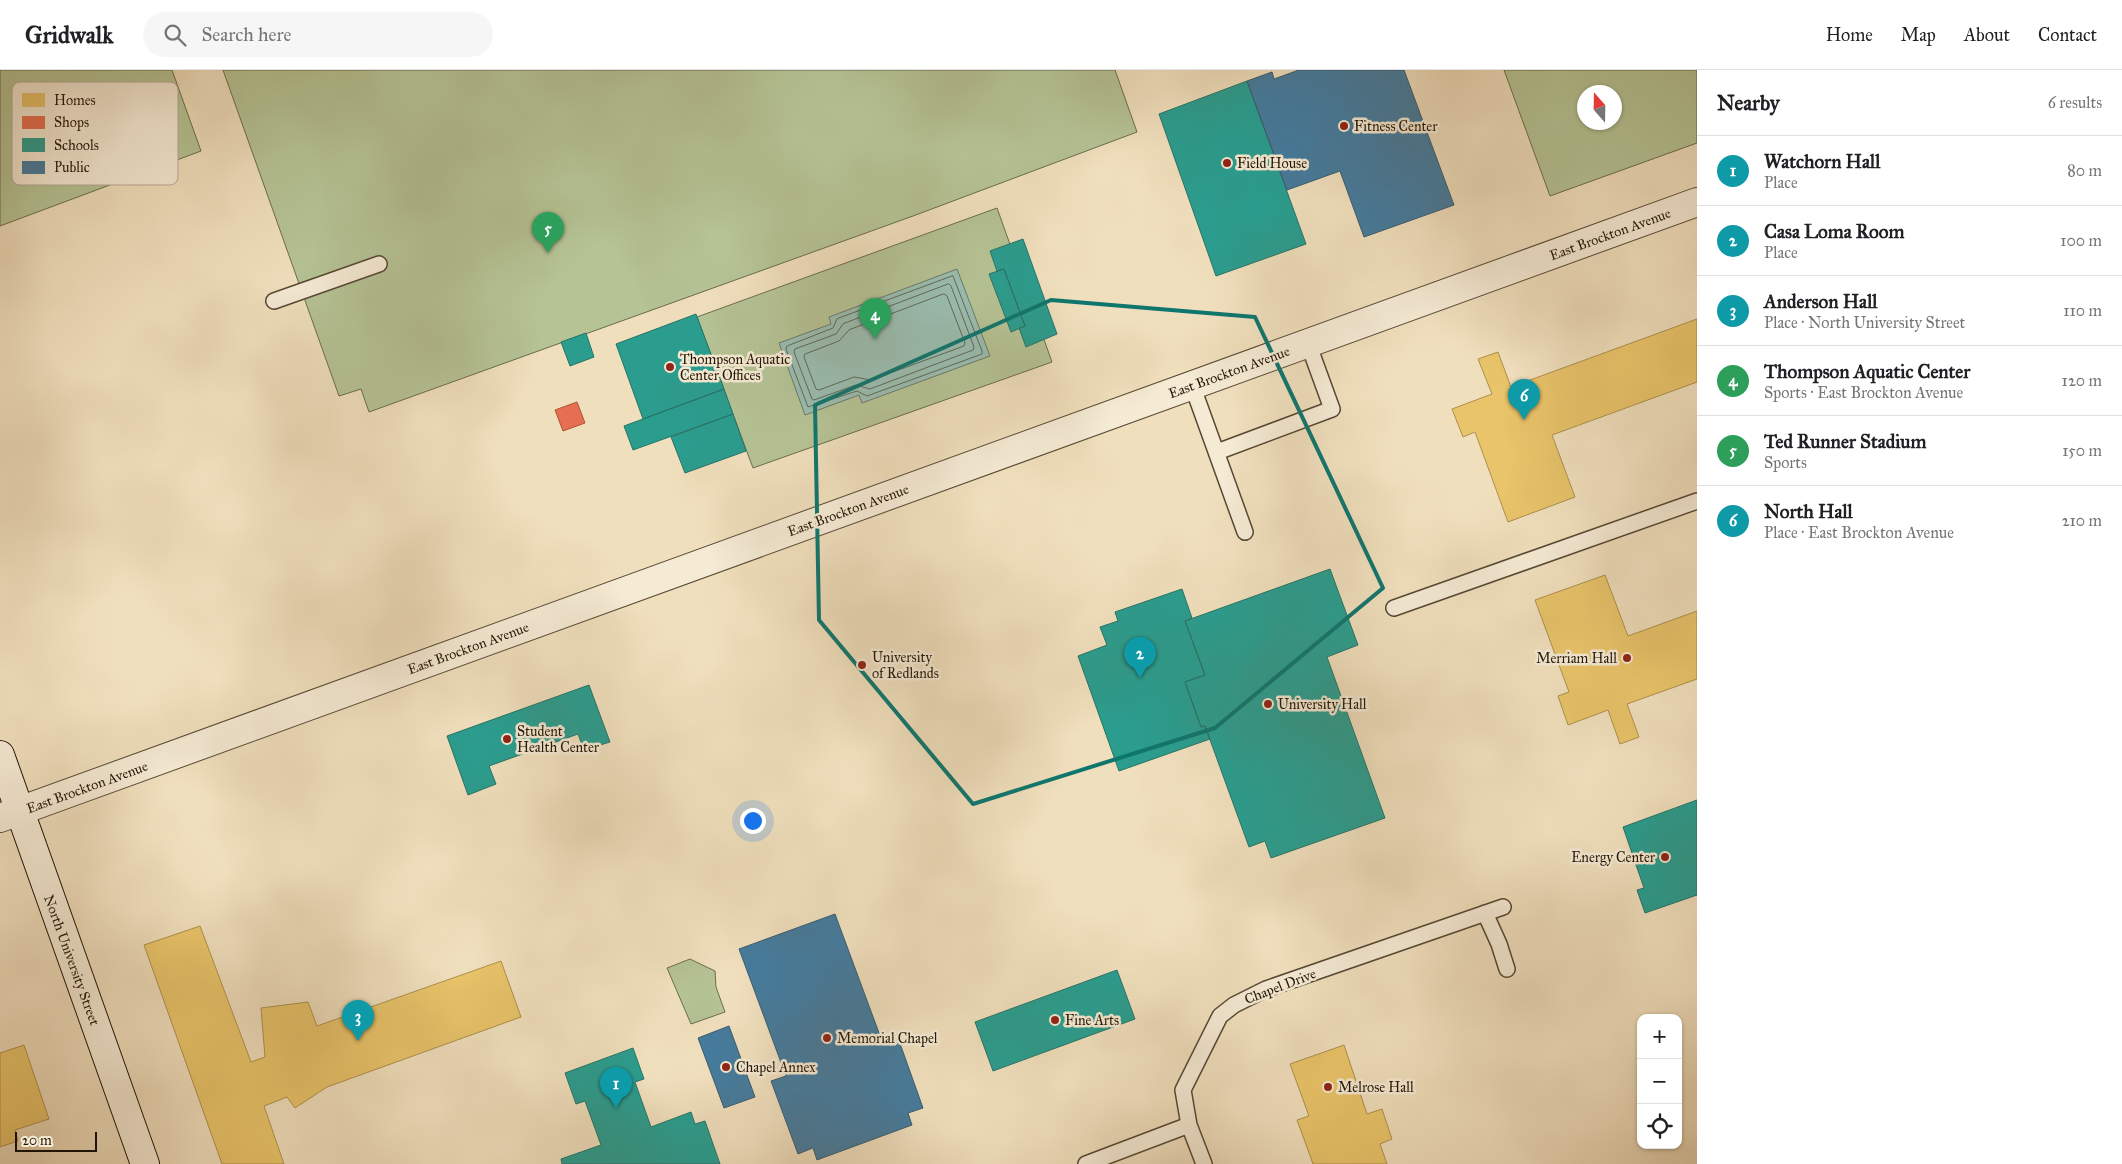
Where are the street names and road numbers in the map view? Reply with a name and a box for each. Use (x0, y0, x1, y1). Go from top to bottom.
street label: East Brockton Avenue (1547, 205, 1673, 264)
street label: East Brockton Avenue (1166, 343, 1292, 402)
street label: East Brockton Avenue (785, 481, 911, 540)
street label: East Brockton Avenue (405, 619, 531, 678)
street label: East Brockton Avenue (24, 758, 150, 817)
street label: North University Street (40, 893, 103, 1028)
street label: Chapel Drive (1242, 965, 1319, 1008)

